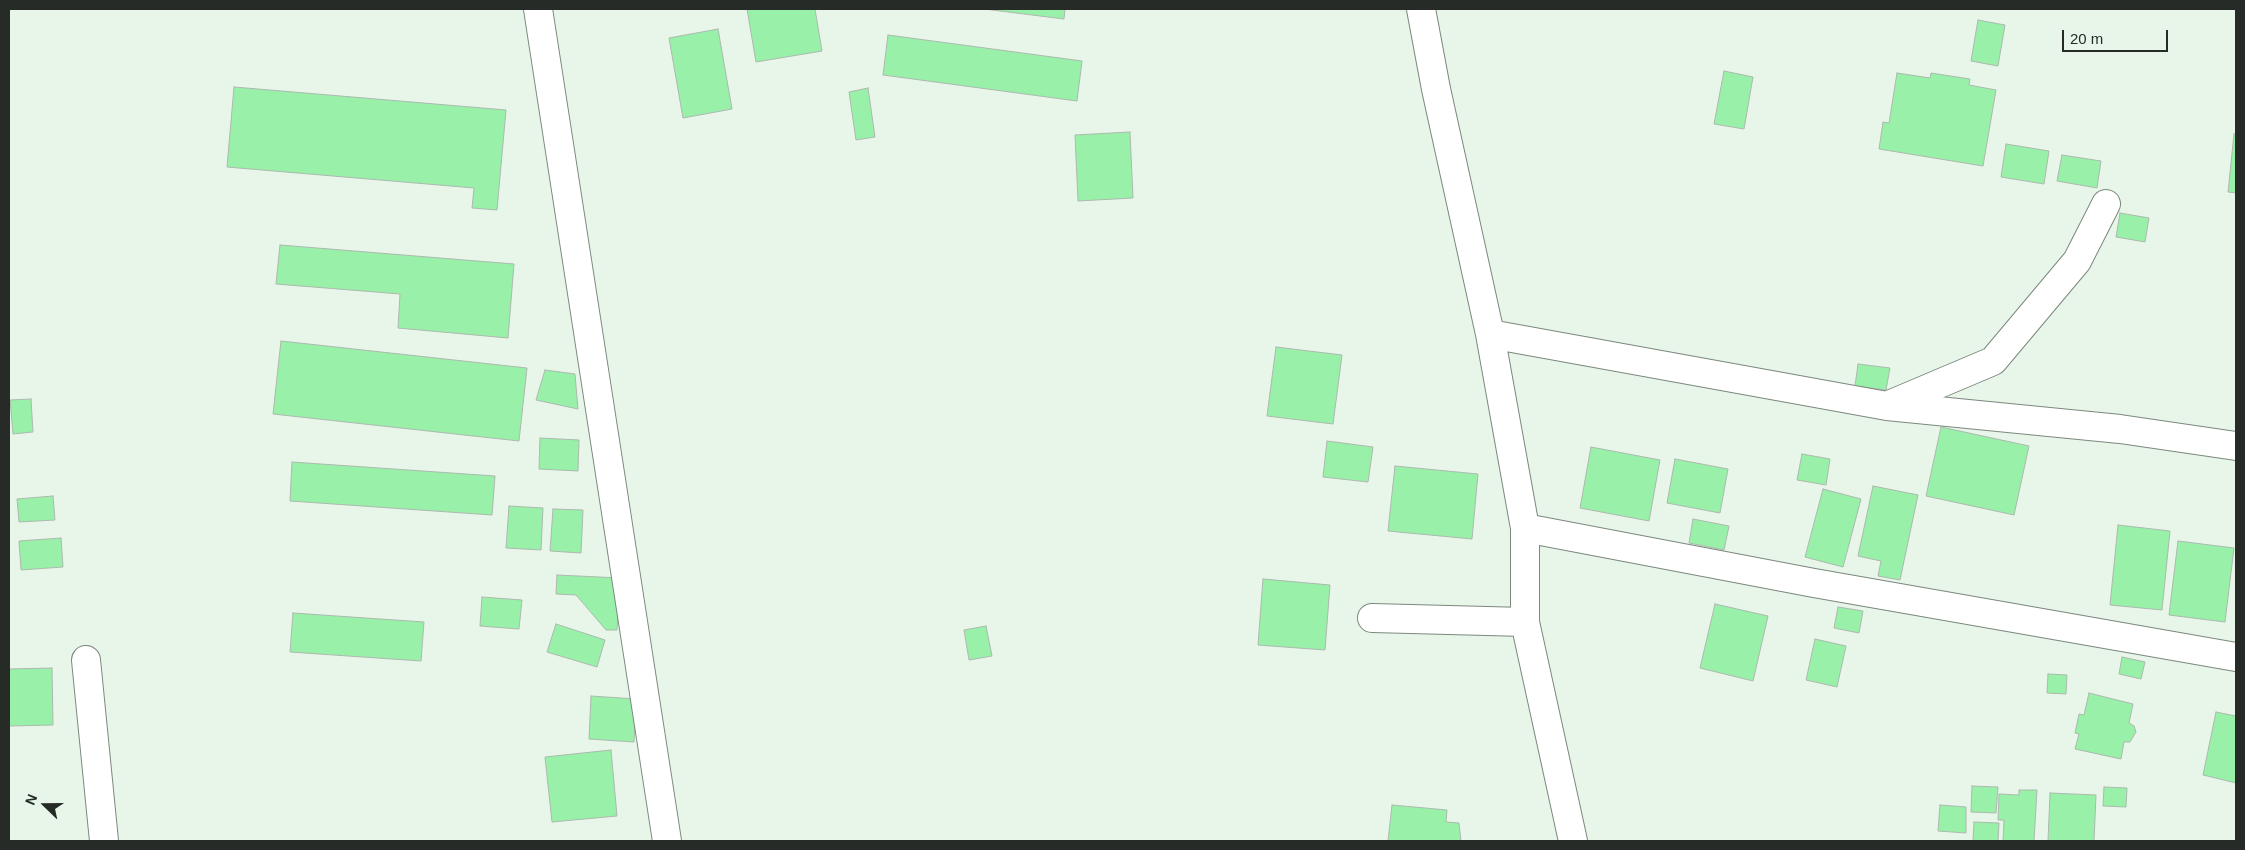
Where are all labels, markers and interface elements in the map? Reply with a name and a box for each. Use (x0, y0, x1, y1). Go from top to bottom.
scale bar (2065, 20, 2171, 52)
text: 20 m (2070, 30, 2103, 47)
north arrow (20, 780, 70, 830)
text: N (22, 792, 40, 807)

